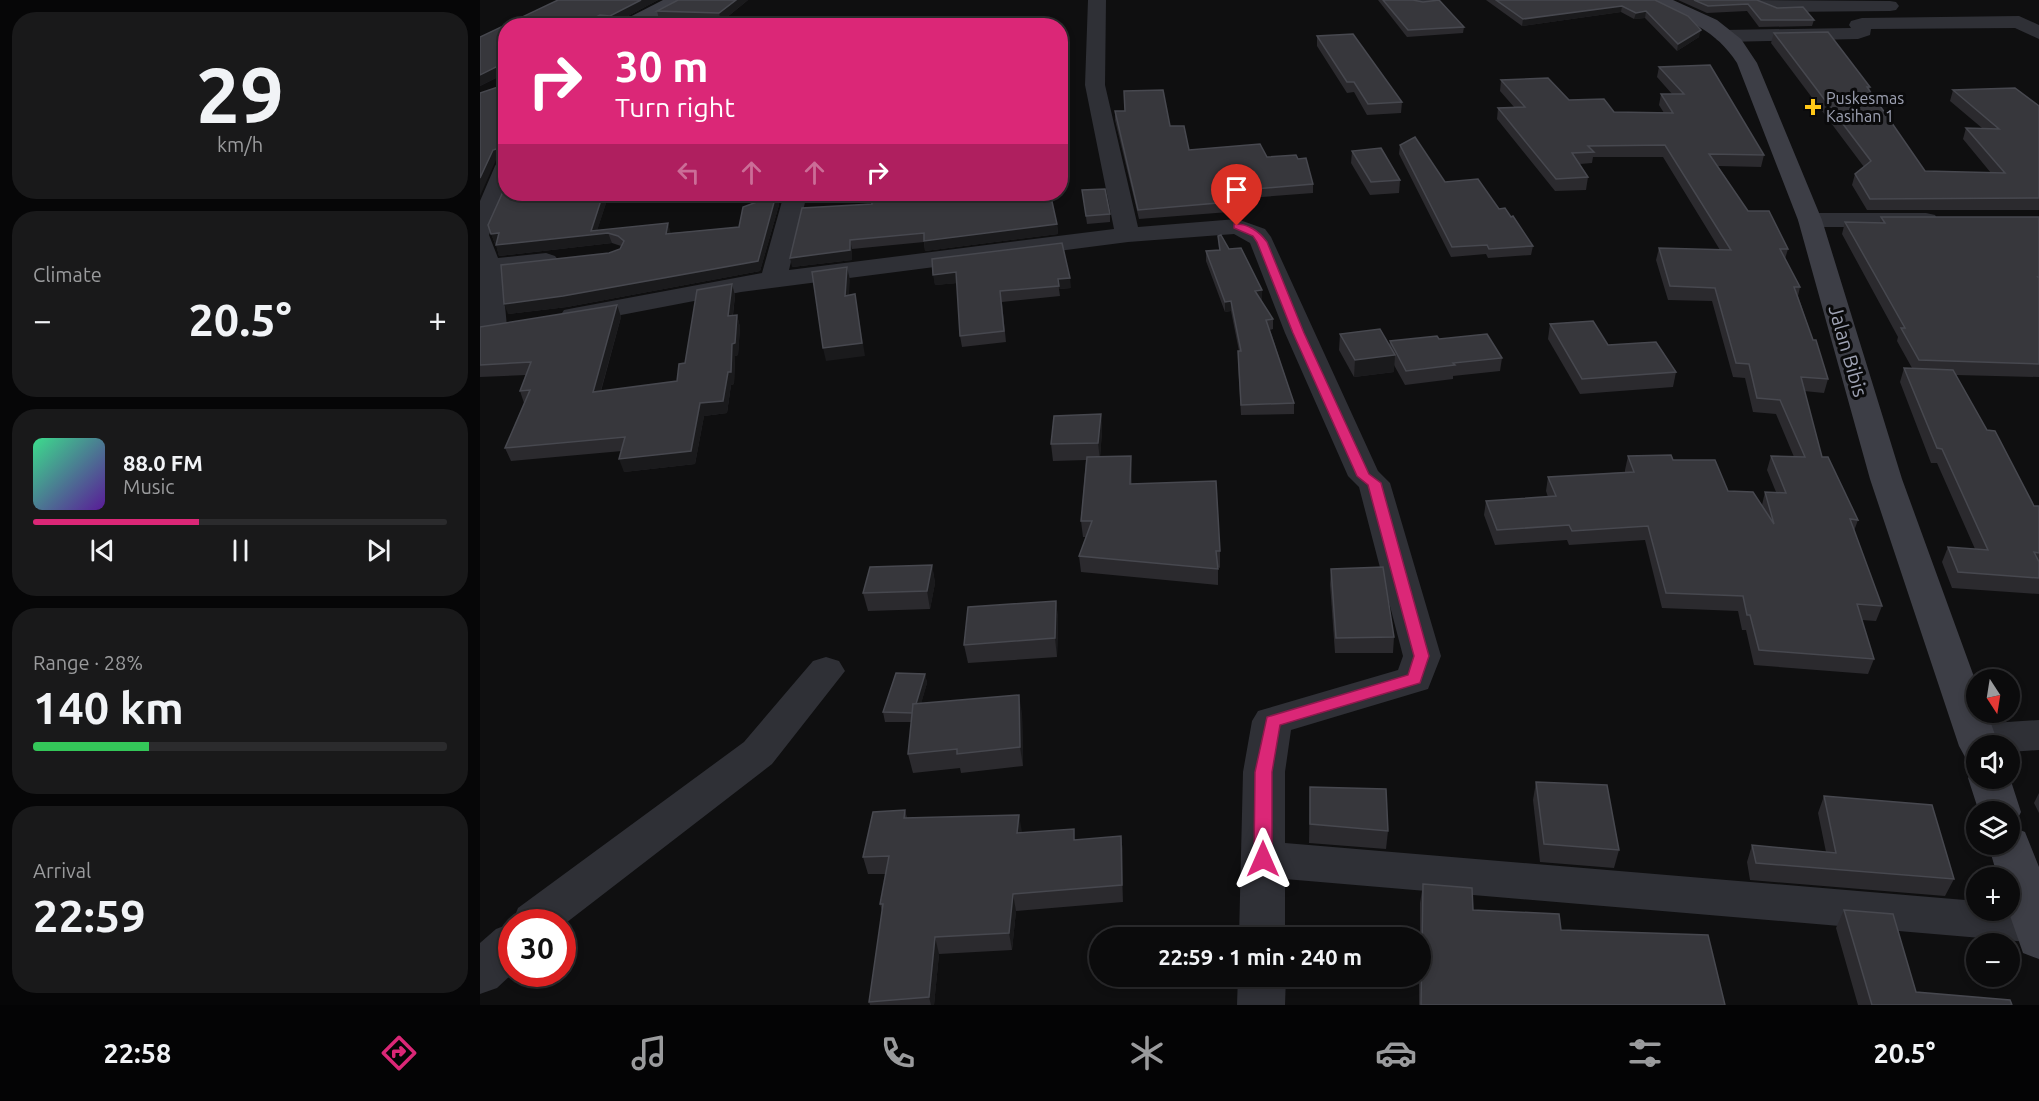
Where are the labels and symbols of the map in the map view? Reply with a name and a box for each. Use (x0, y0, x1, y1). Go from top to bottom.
place label: Puskesmas Kasihan 1 (1826, 89, 1904, 125)
marker: Puskesmas Kasihan 1 (1804, 98, 1822, 116)
pin (1211, 164, 1262, 226)
street label: Jalan Bibis (1824, 302, 1873, 399)
north arrow (1966, 669, 2020, 723)
position arrow (1231, 827, 1295, 891)
speed limit sign: 30 (498, 909, 576, 987)

